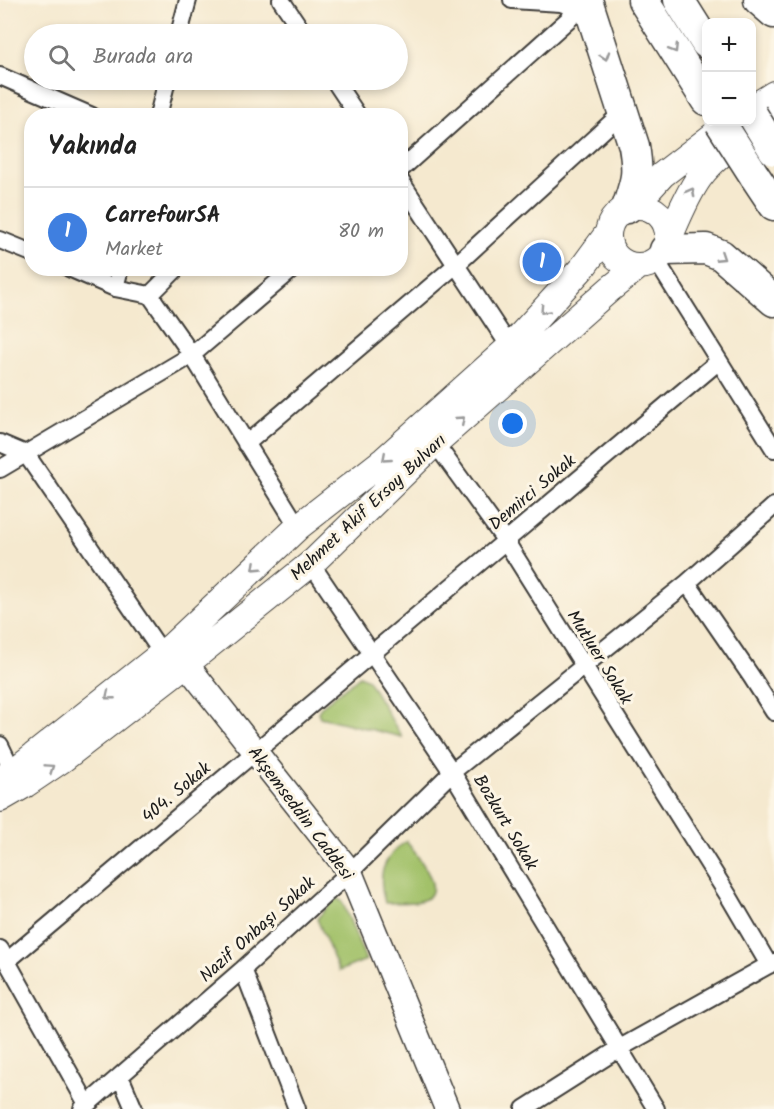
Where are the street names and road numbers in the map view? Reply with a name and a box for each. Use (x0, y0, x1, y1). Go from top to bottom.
street label: Mehmet Akif Ersoy Bulvarı (284, 427, 454, 589)
street label: Demirci Sokak (483, 447, 584, 539)
street label: Mutluer Sokak (558, 605, 640, 711)
street label: Akşemseddin Caddesi (240, 741, 360, 888)
street label: 404. Sokak (136, 755, 219, 831)
street label: Bozkurt Sokak (465, 769, 545, 877)
street label: Nazif Onbaşı Sokak (193, 869, 323, 990)

